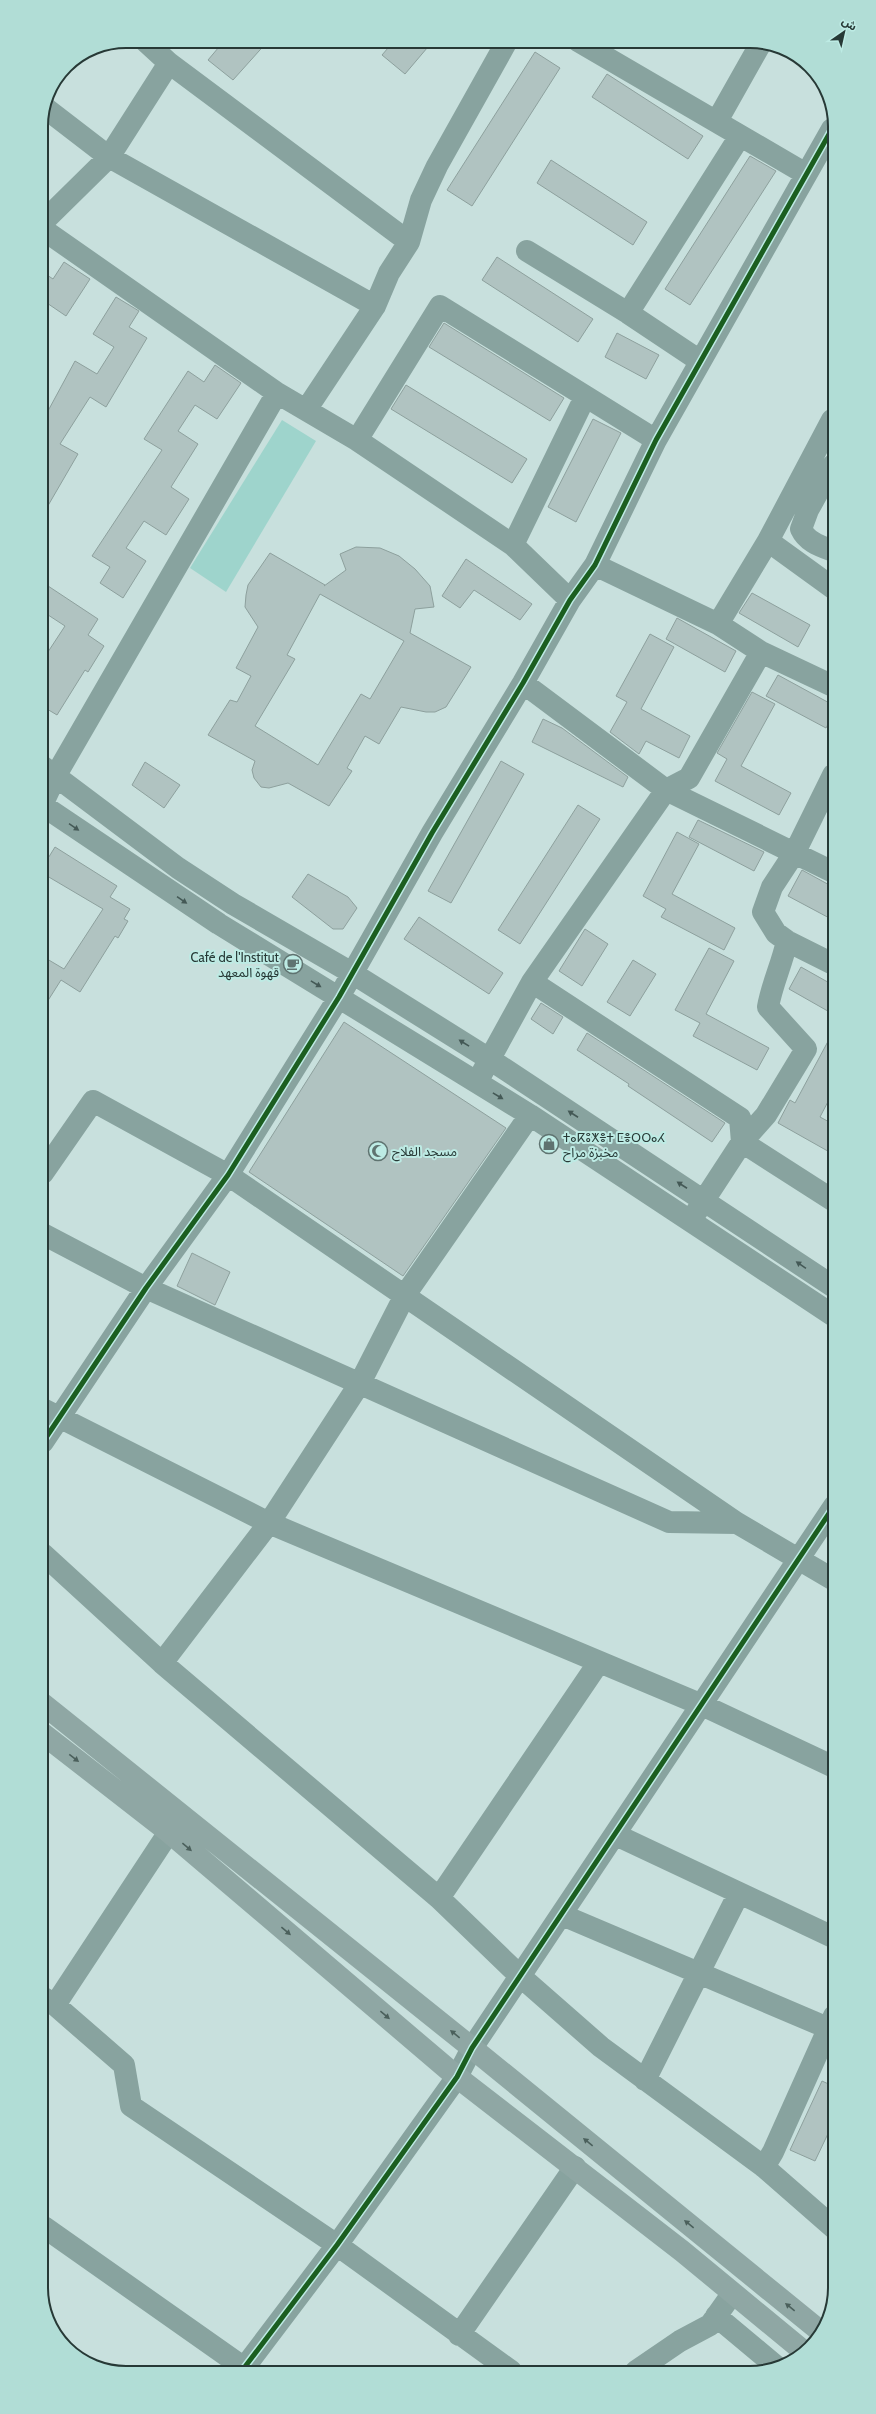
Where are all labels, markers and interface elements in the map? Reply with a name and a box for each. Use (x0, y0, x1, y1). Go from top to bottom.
north arrow (824, 12, 864, 52)
text: ش (839, 14, 860, 34)
one-way arrow (69, 823, 80, 831)
one-way arrow (177, 896, 187, 904)
place label: Café de l'Institut قهوة المعهد (191, 949, 280, 981)
cafe icon: Café de l'Institut قهوة المعهد (282, 953, 304, 975)
one-way arrow (310, 980, 322, 987)
one-way arrow (458, 1040, 470, 1047)
one-way arrow (492, 1092, 504, 1099)
one-way arrow (568, 1110, 578, 1118)
place label: ⵜⴰⴽⵓⵅⴻⵜ ⵎⴻⵔⵔⴰⵃ مخبزة مراح (563, 1129, 665, 1163)
shop icon: ⵜⴰⴽⵓⵅⴻⵜ ⵎⴻⵔⵔⴰⵃ مخبزة مراح (538, 1133, 560, 1155)
mosque icon: مسجد الفلاح (367, 1140, 389, 1162)
place label: مسجد الفلاح (392, 1143, 457, 1162)
one-way arrow (677, 1181, 687, 1189)
one-way arrow (796, 1261, 807, 1269)
one-way arrow (68, 1754, 79, 1762)
one-way arrow (181, 1843, 192, 1852)
one-way arrow (281, 1927, 291, 1936)
one-way arrow (380, 2011, 391, 2020)
one-way arrow (449, 2030, 460, 2038)
one-way arrow (583, 2138, 594, 2147)
one-way arrow (684, 2220, 695, 2229)
one-way arrow (785, 2302, 796, 2311)

